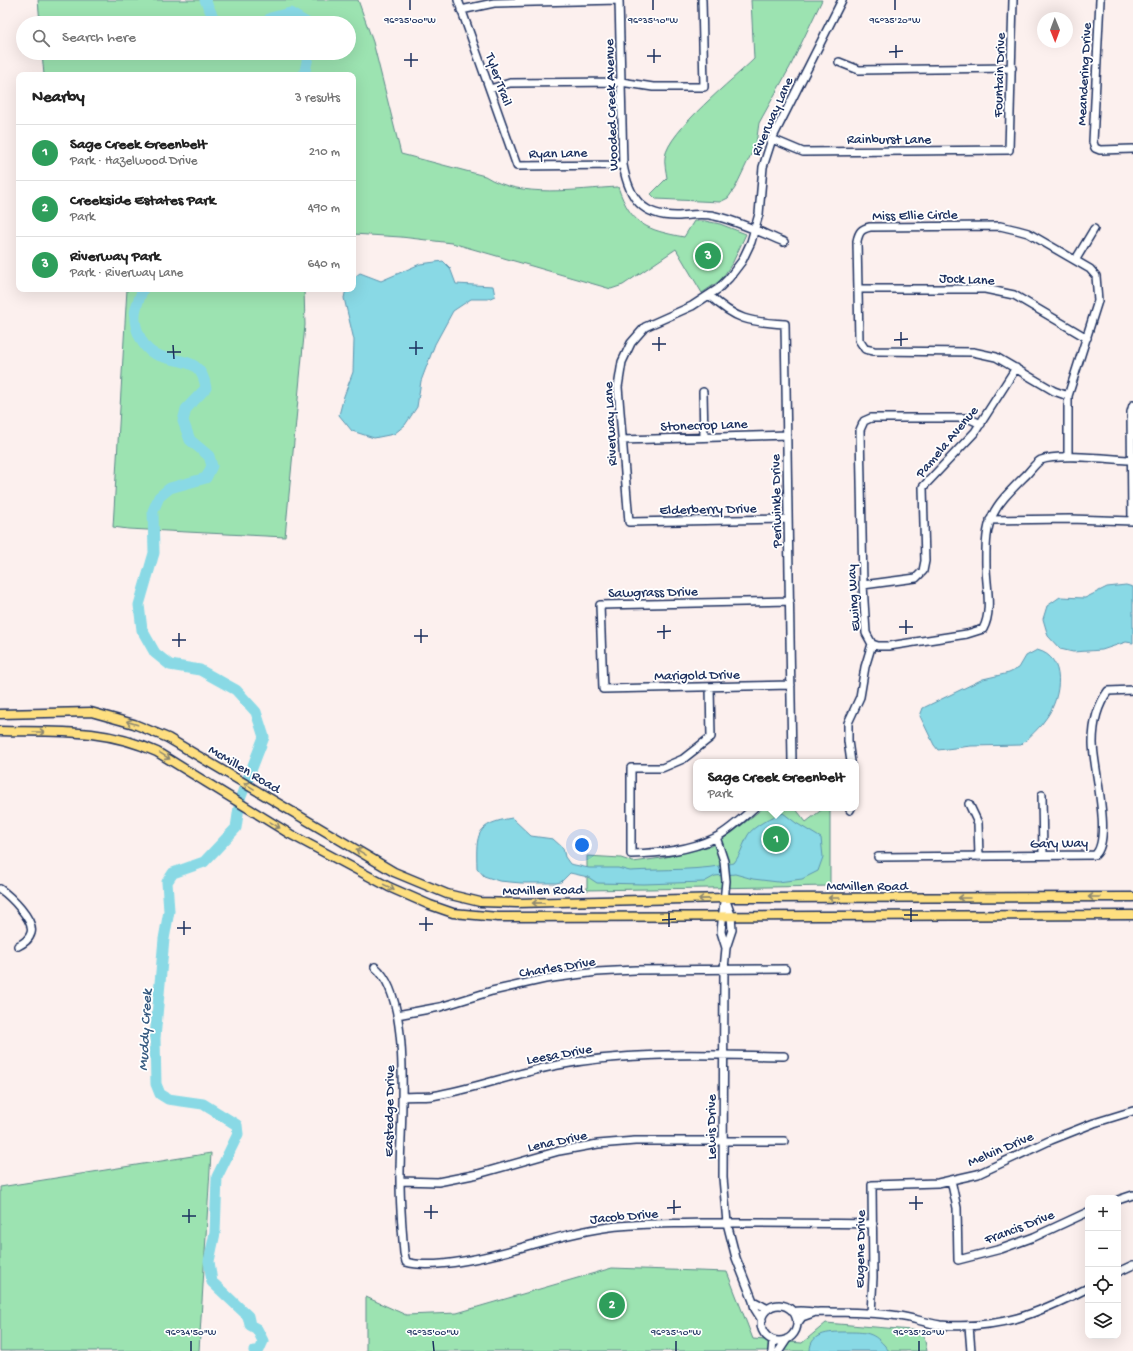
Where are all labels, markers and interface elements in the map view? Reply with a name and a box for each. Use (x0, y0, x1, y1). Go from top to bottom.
north arrow (1037, 12, 1073, 48)
text: 96°35'00"W (383, 15, 436, 27)
text: 96°35'10"W (627, 15, 678, 27)
text: 96°35'20"W (869, 15, 921, 27)
search box (16, 16, 356, 60)
street label: Meandering Drive (1074, 21, 1097, 126)
icon: search (30, 27, 52, 49)
text: Search here (62, 29, 136, 47)
street label: Fountain Drive (990, 32, 1010, 119)
street label: Wooded Creek Avenue (602, 38, 623, 171)
street label: Tyler Trail (480, 50, 515, 109)
street label: Riverway Lane (748, 74, 799, 159)
text: Nearby (32, 88, 85, 108)
text: 3 results (295, 91, 340, 106)
street label: Rainburst Lane (847, 132, 932, 149)
text: Sage Creek Greenbelt (70, 136, 207, 154)
text: 1 (42, 145, 48, 160)
text: 210 m (309, 145, 340, 160)
street label: Ryan Lane (529, 145, 588, 164)
text: Park · Hazelwood Drive (70, 154, 198, 169)
text: Creekside Estates Park (70, 192, 215, 210)
text: 2 (42, 201, 48, 216)
text: 490 m (308, 201, 340, 216)
street label: Miss Ellie Circle (872, 207, 959, 226)
text: Park (70, 210, 95, 225)
pin: 3 (695, 241, 721, 271)
text: Riverway Park (70, 248, 160, 266)
text: 3 (42, 257, 48, 272)
text: 640 m (308, 257, 340, 272)
text: Park · Riverway Lane (70, 266, 183, 281)
street label: Jock Lane (939, 271, 996, 290)
street label: Riverway Lane (601, 381, 622, 466)
street label: Pamela Avenue (912, 402, 984, 483)
street label: Stonecrop Lane (660, 416, 749, 437)
street label: Periwinkle Drive (768, 453, 787, 549)
street label: Elderberry Drive (659, 501, 758, 520)
street label: Ewing Way (844, 564, 865, 632)
street label: Sawgrass Drive (608, 584, 699, 603)
street label: Marigold Drive (654, 667, 741, 686)
one-way arrow (126, 719, 139, 726)
one-way arrow (32, 728, 45, 736)
street label: McMillen Road (205, 742, 284, 799)
one-way arrow (159, 753, 171, 761)
popup (693, 759, 859, 811)
text: Sage Creek Greenbelt (708, 769, 844, 787)
one-way arrow (243, 781, 255, 789)
text: Park (708, 787, 732, 802)
one-way arrow (269, 821, 281, 829)
pin: 1 (763, 824, 789, 854)
your location (572, 835, 592, 855)
street label: Gary Way (1030, 835, 1088, 854)
one-way arrow (355, 847, 367, 855)
street label: McMillen Road (826, 879, 909, 896)
street label: McMillen Road (502, 882, 586, 901)
one-way arrow (383, 884, 395, 891)
one-way arrow (1088, 893, 1101, 901)
one-way arrow (828, 894, 841, 902)
one-way arrow (958, 894, 971, 902)
one-way arrow (698, 895, 711, 902)
one-way arrow (532, 899, 545, 906)
street label: Charles Drive (518, 954, 598, 983)
water label: Muddy Creek (135, 988, 157, 1071)
street label: Leesa Drive (525, 1041, 594, 1070)
street label: Eastedge Drive (381, 1064, 400, 1157)
street label: Lewis Drive (704, 1094, 721, 1160)
street label: Lena Drive (526, 1128, 590, 1157)
street label: Melvin Drive (966, 1129, 1037, 1172)
map controls (1085, 1195, 1121, 1339)
button: + (1085, 1195, 1121, 1231)
street label: Jacob Drive (589, 1206, 660, 1229)
street label: Francis Drive (982, 1207, 1058, 1250)
street label: Eugene Drive (852, 1209, 871, 1288)
button: − (1085, 1231, 1121, 1267)
button: locate (1085, 1267, 1121, 1303)
pin: 2 (599, 1290, 625, 1320)
button: layers (1085, 1303, 1121, 1339)
text: 96°34'50"W (165, 1327, 217, 1339)
text: 96°35'00"W (406, 1327, 459, 1339)
text: 96°35'10"W (650, 1327, 701, 1339)
text: 96°35'20"W (893, 1327, 945, 1339)

